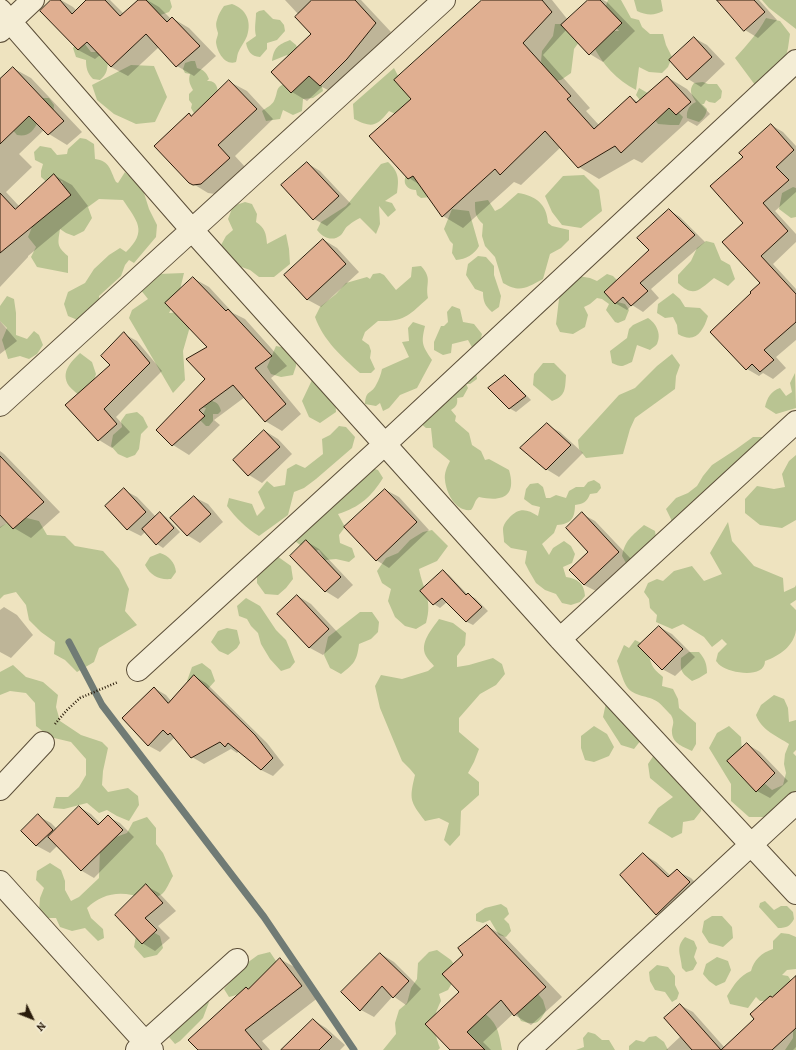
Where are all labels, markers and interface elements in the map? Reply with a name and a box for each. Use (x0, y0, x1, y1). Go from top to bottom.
north arrow (12, 998, 52, 1038)
text: N (33, 1018, 49, 1035)

